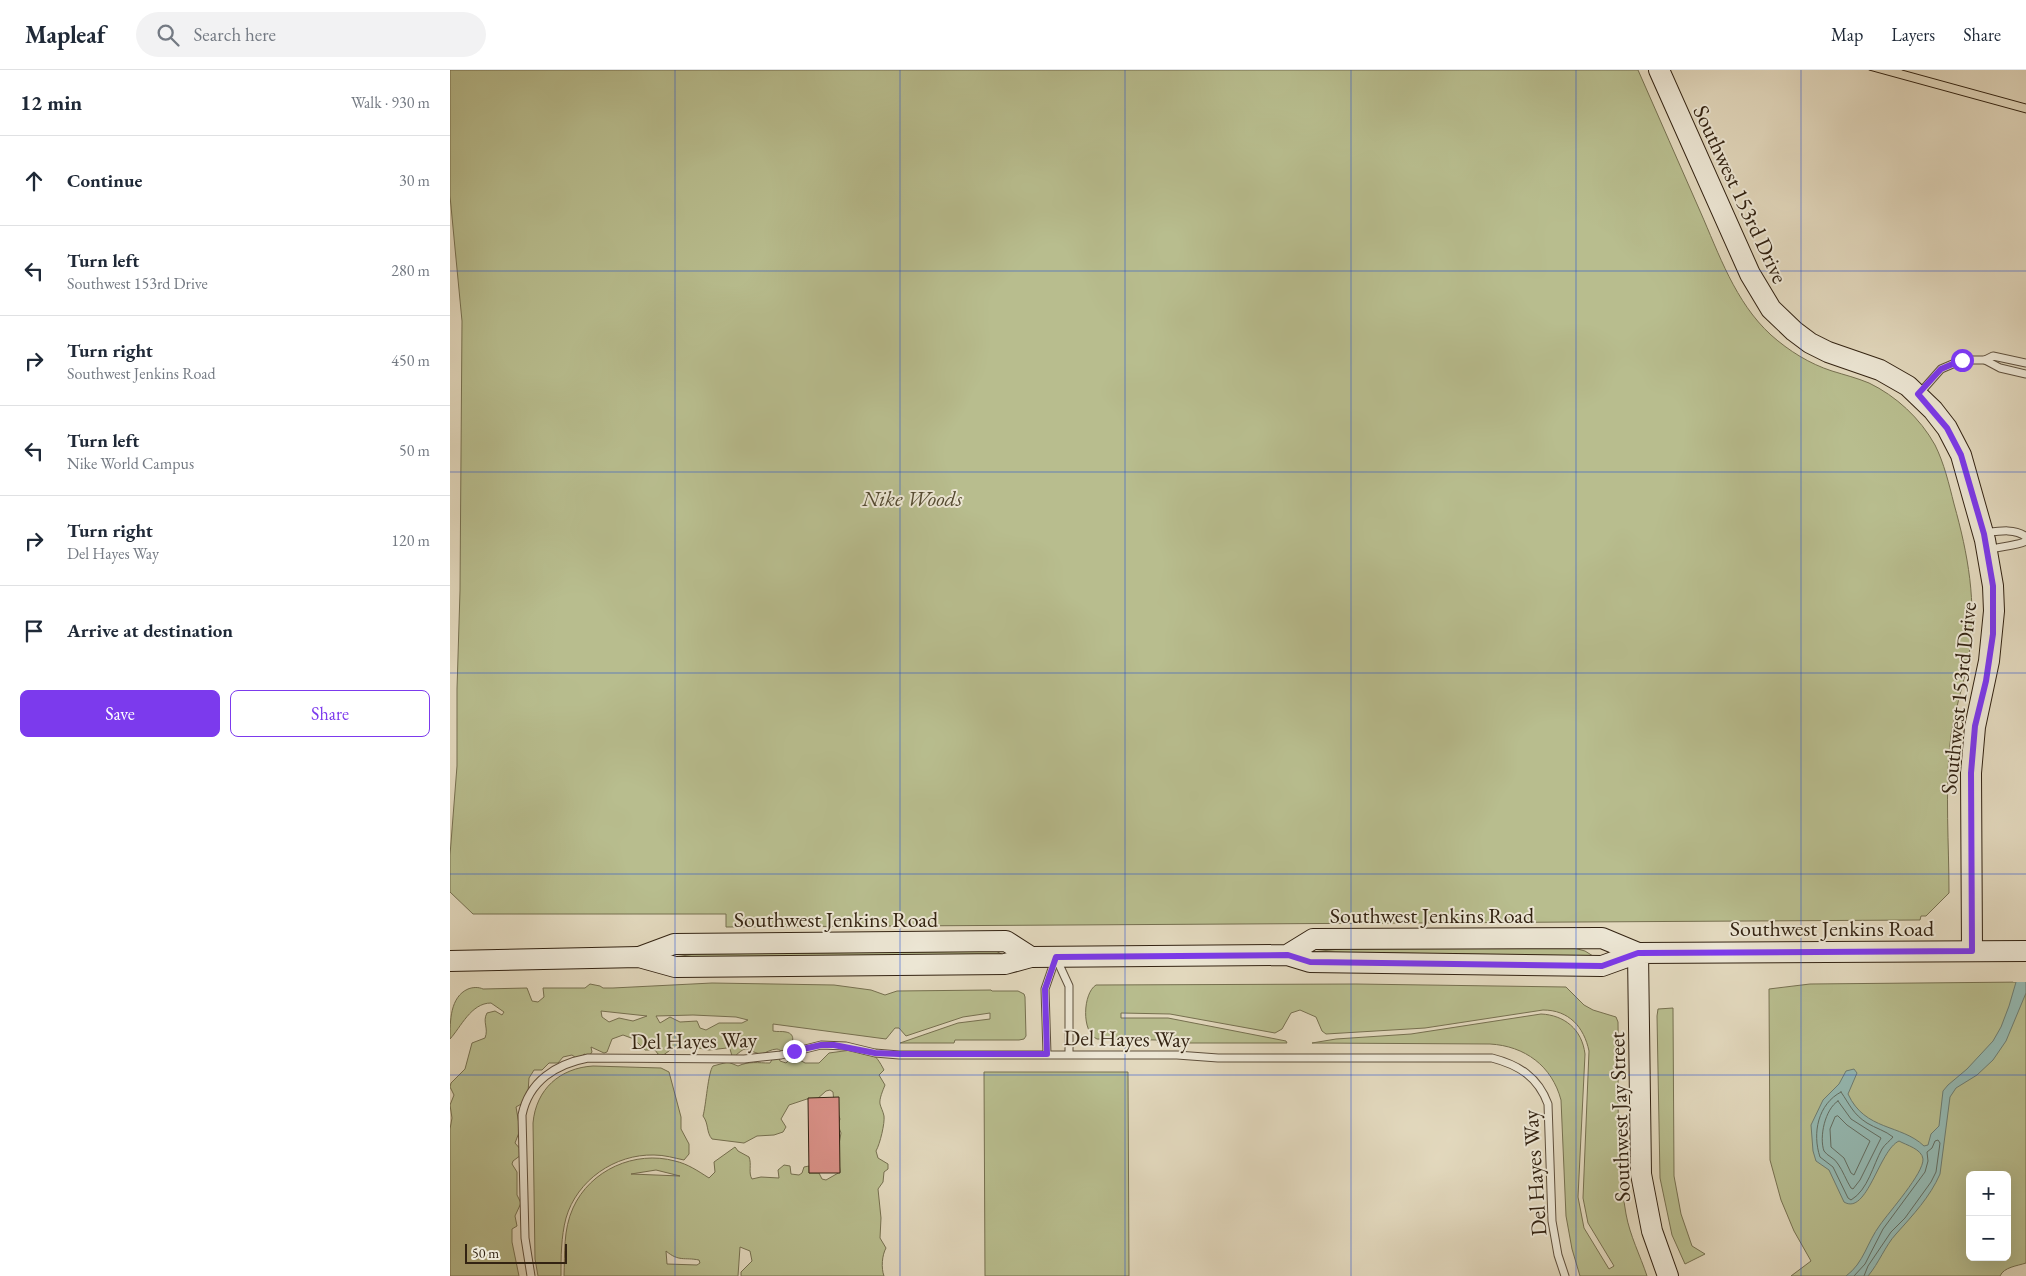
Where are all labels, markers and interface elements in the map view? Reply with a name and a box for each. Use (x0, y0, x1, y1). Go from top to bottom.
search box (136, 12, 486, 57)
text: Mapleaf (25, 19, 106, 50)
icon: search (154, 21, 182, 49)
text: Search here (194, 22, 276, 47)
text: Map (1831, 23, 1863, 46)
text: Layers (1891, 23, 1935, 46)
text: Share (1963, 23, 2001, 46)
text: 12 min (20, 89, 82, 116)
text: Walk · 930 m (351, 92, 430, 113)
street label: Southwest 153rd Drive (1687, 100, 1795, 288)
icon: ahead (20, 167, 48, 195)
text: Continue (67, 168, 142, 193)
text: 30 m (399, 170, 430, 191)
text: Turn left (67, 248, 139, 273)
icon: left (20, 257, 48, 285)
text: 280 m (391, 260, 430, 281)
text: Southwest 153rd Drive (67, 273, 208, 294)
text: Turn right (67, 338, 153, 363)
icon: right (20, 347, 48, 375)
route start (1951, 349, 1974, 372)
text: 450 m (391, 350, 430, 371)
text: Southwest Jenkins Road (67, 363, 216, 384)
text: Turn left (67, 428, 139, 453)
icon: left (20, 437, 48, 465)
text: 50 m (399, 440, 430, 461)
text: Nike World Campus (67, 453, 194, 474)
park label: Nike Woods (861, 484, 963, 513)
text: Turn right (67, 518, 153, 543)
icon: right (20, 527, 48, 555)
text: 120 m (391, 530, 430, 551)
text: Del Hayes Way (67, 543, 159, 564)
street label: Southwest 153rd Drive (1934, 600, 1983, 796)
icon: arrive (20, 617, 48, 645)
text: Arrive at destination (67, 618, 233, 643)
button: Save (20, 690, 220, 737)
button: Share (230, 690, 430, 737)
street label: Southwest Jenkins Road (1330, 901, 1535, 930)
street label: Southwest Jenkins Road (734, 905, 939, 934)
street label: Southwest Jenkins Road (1730, 914, 1935, 943)
street label: Del Hayes Way (1063, 1023, 1191, 1054)
street label: Del Hayes Way (630, 1025, 758, 1056)
street label: Southwest Jay Street (1602, 1031, 1637, 1203)
route end (783, 1040, 806, 1063)
street label: Del Hayes Way (1516, 1108, 1553, 1237)
map controls (1966, 1171, 2011, 1261)
button: + (1966, 1171, 2011, 1216)
button: − (1966, 1216, 2011, 1261)
scale bar (465, 1241, 568, 1264)
text: 50 m (472, 1244, 499, 1262)

